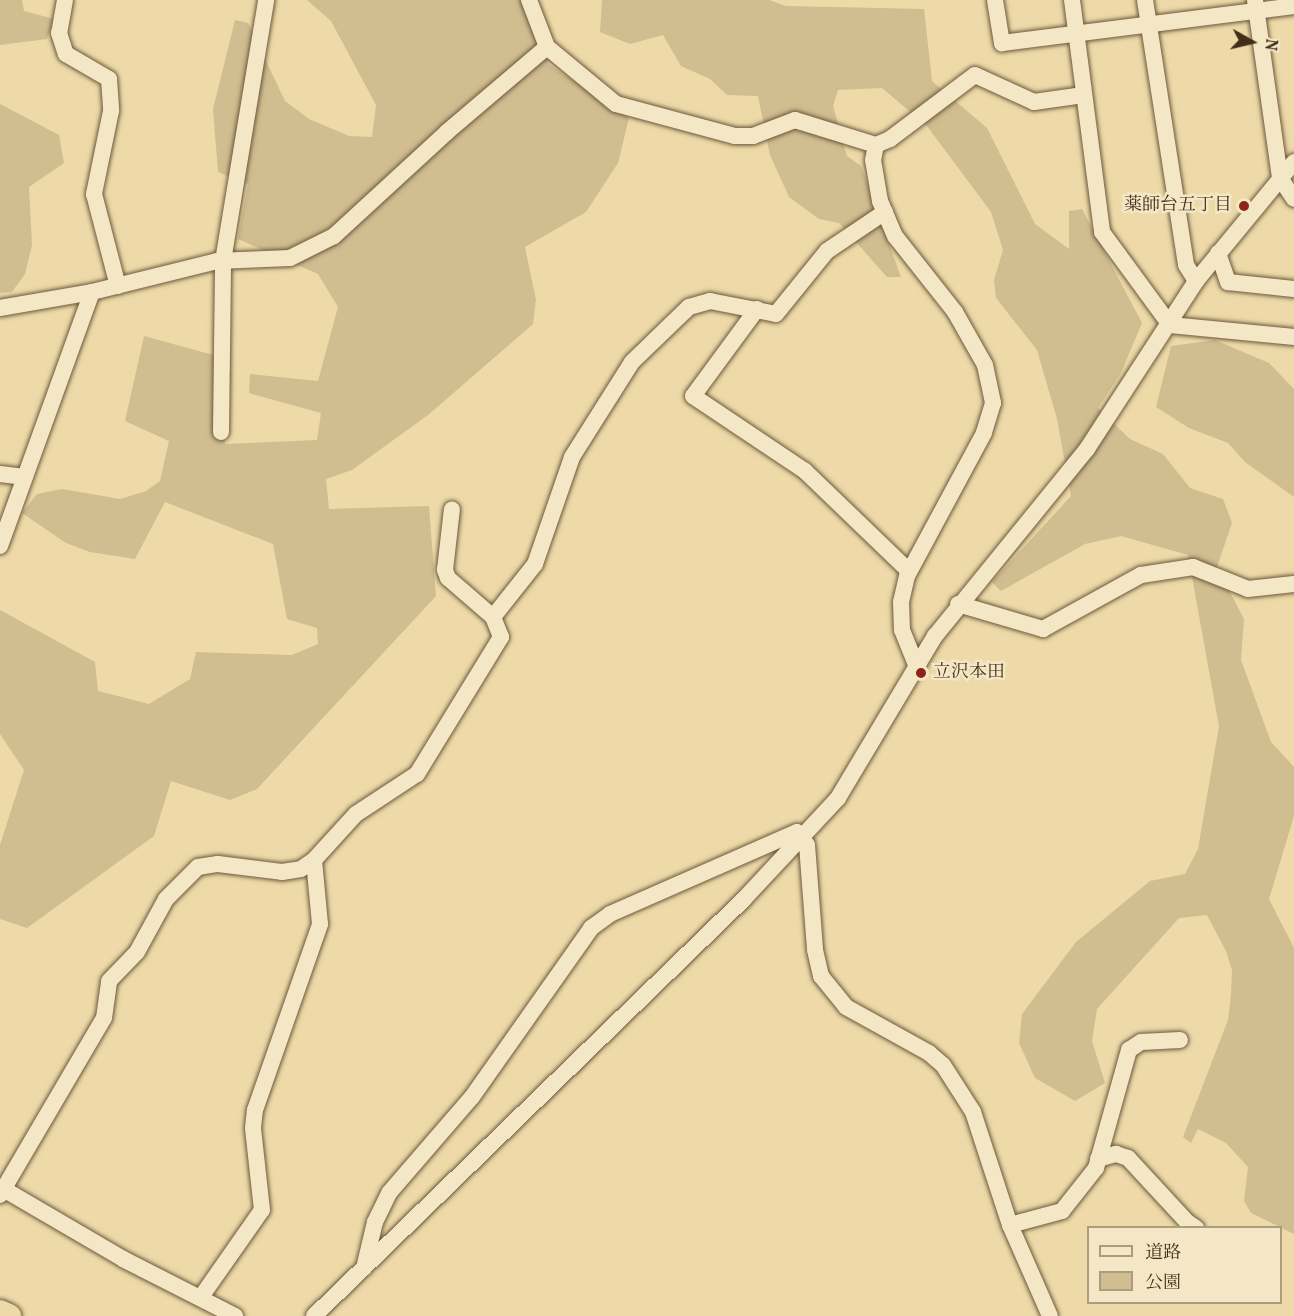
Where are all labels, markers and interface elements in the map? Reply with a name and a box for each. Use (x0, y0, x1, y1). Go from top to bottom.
north arrow (1222, 12, 1282, 72)
text: N (1258, 37, 1282, 52)
place label: 薬師台五丁目 (1124, 195, 1232, 217)
marker: 薬師台五丁目 (1237, 199, 1251, 213)
place label: 立沢本田 (933, 662, 1005, 684)
marker: 立沢本田 (914, 666, 928, 680)
legend (1087, 1226, 1282, 1304)
text: 道路 (1145, 1241, 1181, 1266)
text: 公園 (1145, 1271, 1181, 1296)

